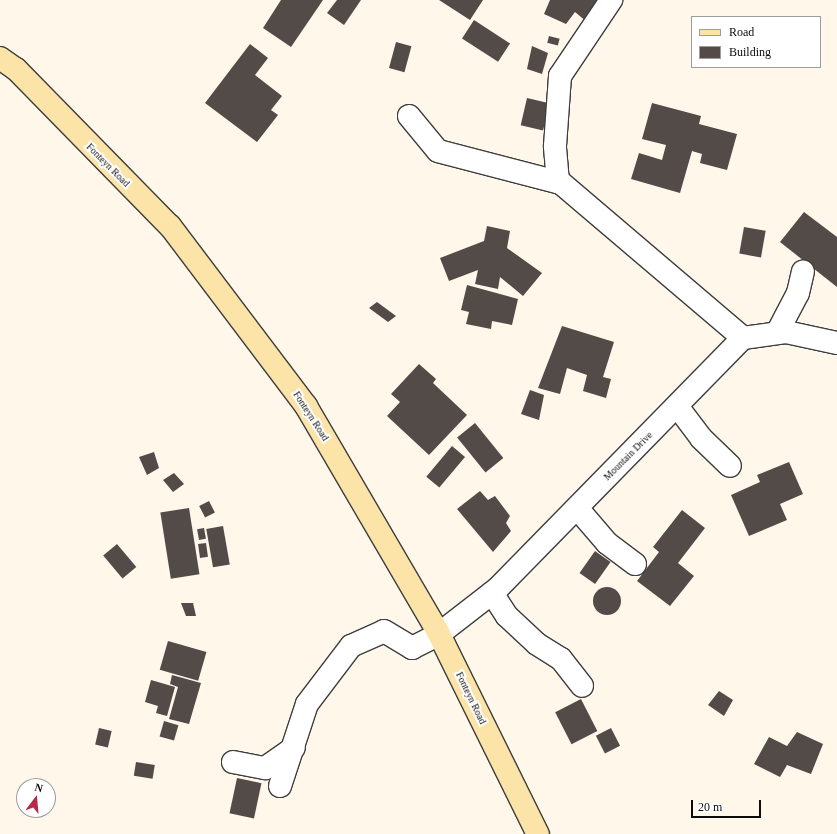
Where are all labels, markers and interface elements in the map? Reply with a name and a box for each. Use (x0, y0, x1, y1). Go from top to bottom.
legend (691, 16, 821, 68)
text: Road (729, 25, 754, 39)
text: Building (729, 45, 771, 59)
street label: Fonteyn Road (84, 141, 132, 189)
street label: Fonteyn Road (291, 389, 331, 443)
street label: Mountain Drive (601, 429, 655, 483)
street label: Fonteyn Road (453, 670, 489, 726)
north arrow (16, 778, 56, 818)
text: N (34, 781, 45, 794)
scale bar (693, 792, 763, 818)
text: 20 m (698, 800, 722, 814)

